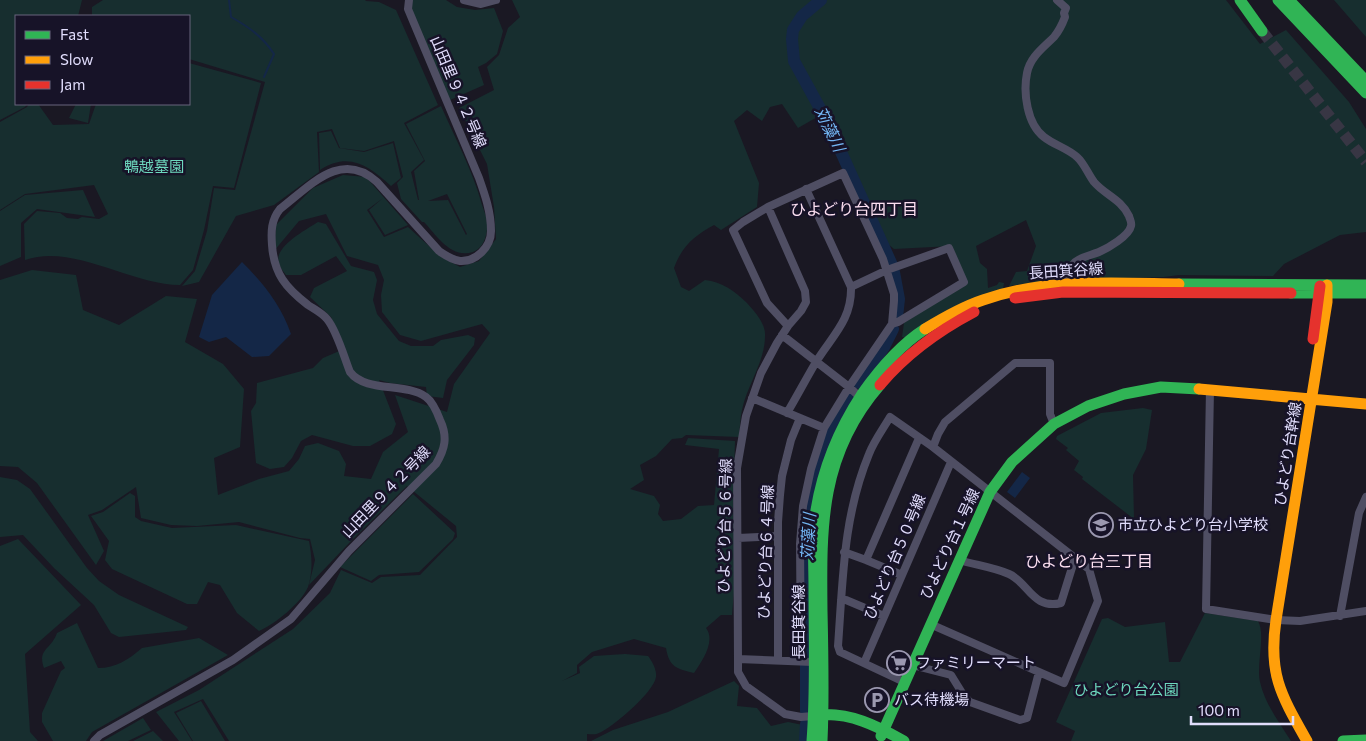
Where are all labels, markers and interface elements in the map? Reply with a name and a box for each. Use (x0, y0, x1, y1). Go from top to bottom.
legend (15, 15, 190, 105)
text: Fast (60, 25, 89, 43)
street label: 山田里９４２号線 (427, 33, 491, 150)
text: Slow (60, 50, 93, 68)
text: Jam (60, 75, 85, 93)
water label: 苅藻川 (811, 103, 850, 156)
park label: 鵯越墓園 (124, 157, 184, 175)
district label: ひよどり台四丁目 (790, 199, 918, 218)
street label: 長田箕谷線 (1028, 258, 1104, 282)
street label: ひよどり台幹線 (1270, 401, 1304, 507)
street label: 山田里９４２号線 (337, 442, 433, 541)
street label: ひよどり台５６号線 (714, 458, 734, 594)
street label: ひよどり台６４号線 (754, 484, 776, 620)
street label: ひよどり台１号線 (916, 485, 983, 602)
street label: ひよどり台５０号線 (859, 491, 929, 622)
water label: 苅藻川 (797, 511, 818, 561)
school or university icon: 市立ひよどり台小学校 (1088, 512, 1114, 538)
place label: 市立ひよどり台小学校 (1118, 515, 1268, 533)
district label: ひよどり台三丁目 (1025, 551, 1153, 570)
street label: 長田箕谷線 (789, 584, 807, 660)
supermarket icon: ファミリーマート (886, 650, 912, 676)
place label: ファミリーマート (916, 653, 1036, 671)
park label: ひよどり台公園 (1073, 680, 1179, 698)
parking icon: バス待機場 (864, 687, 890, 713)
place label: バス待機場 (894, 690, 969, 708)
scale bar (1191, 694, 1294, 726)
text: 100 m (1198, 701, 1240, 719)

